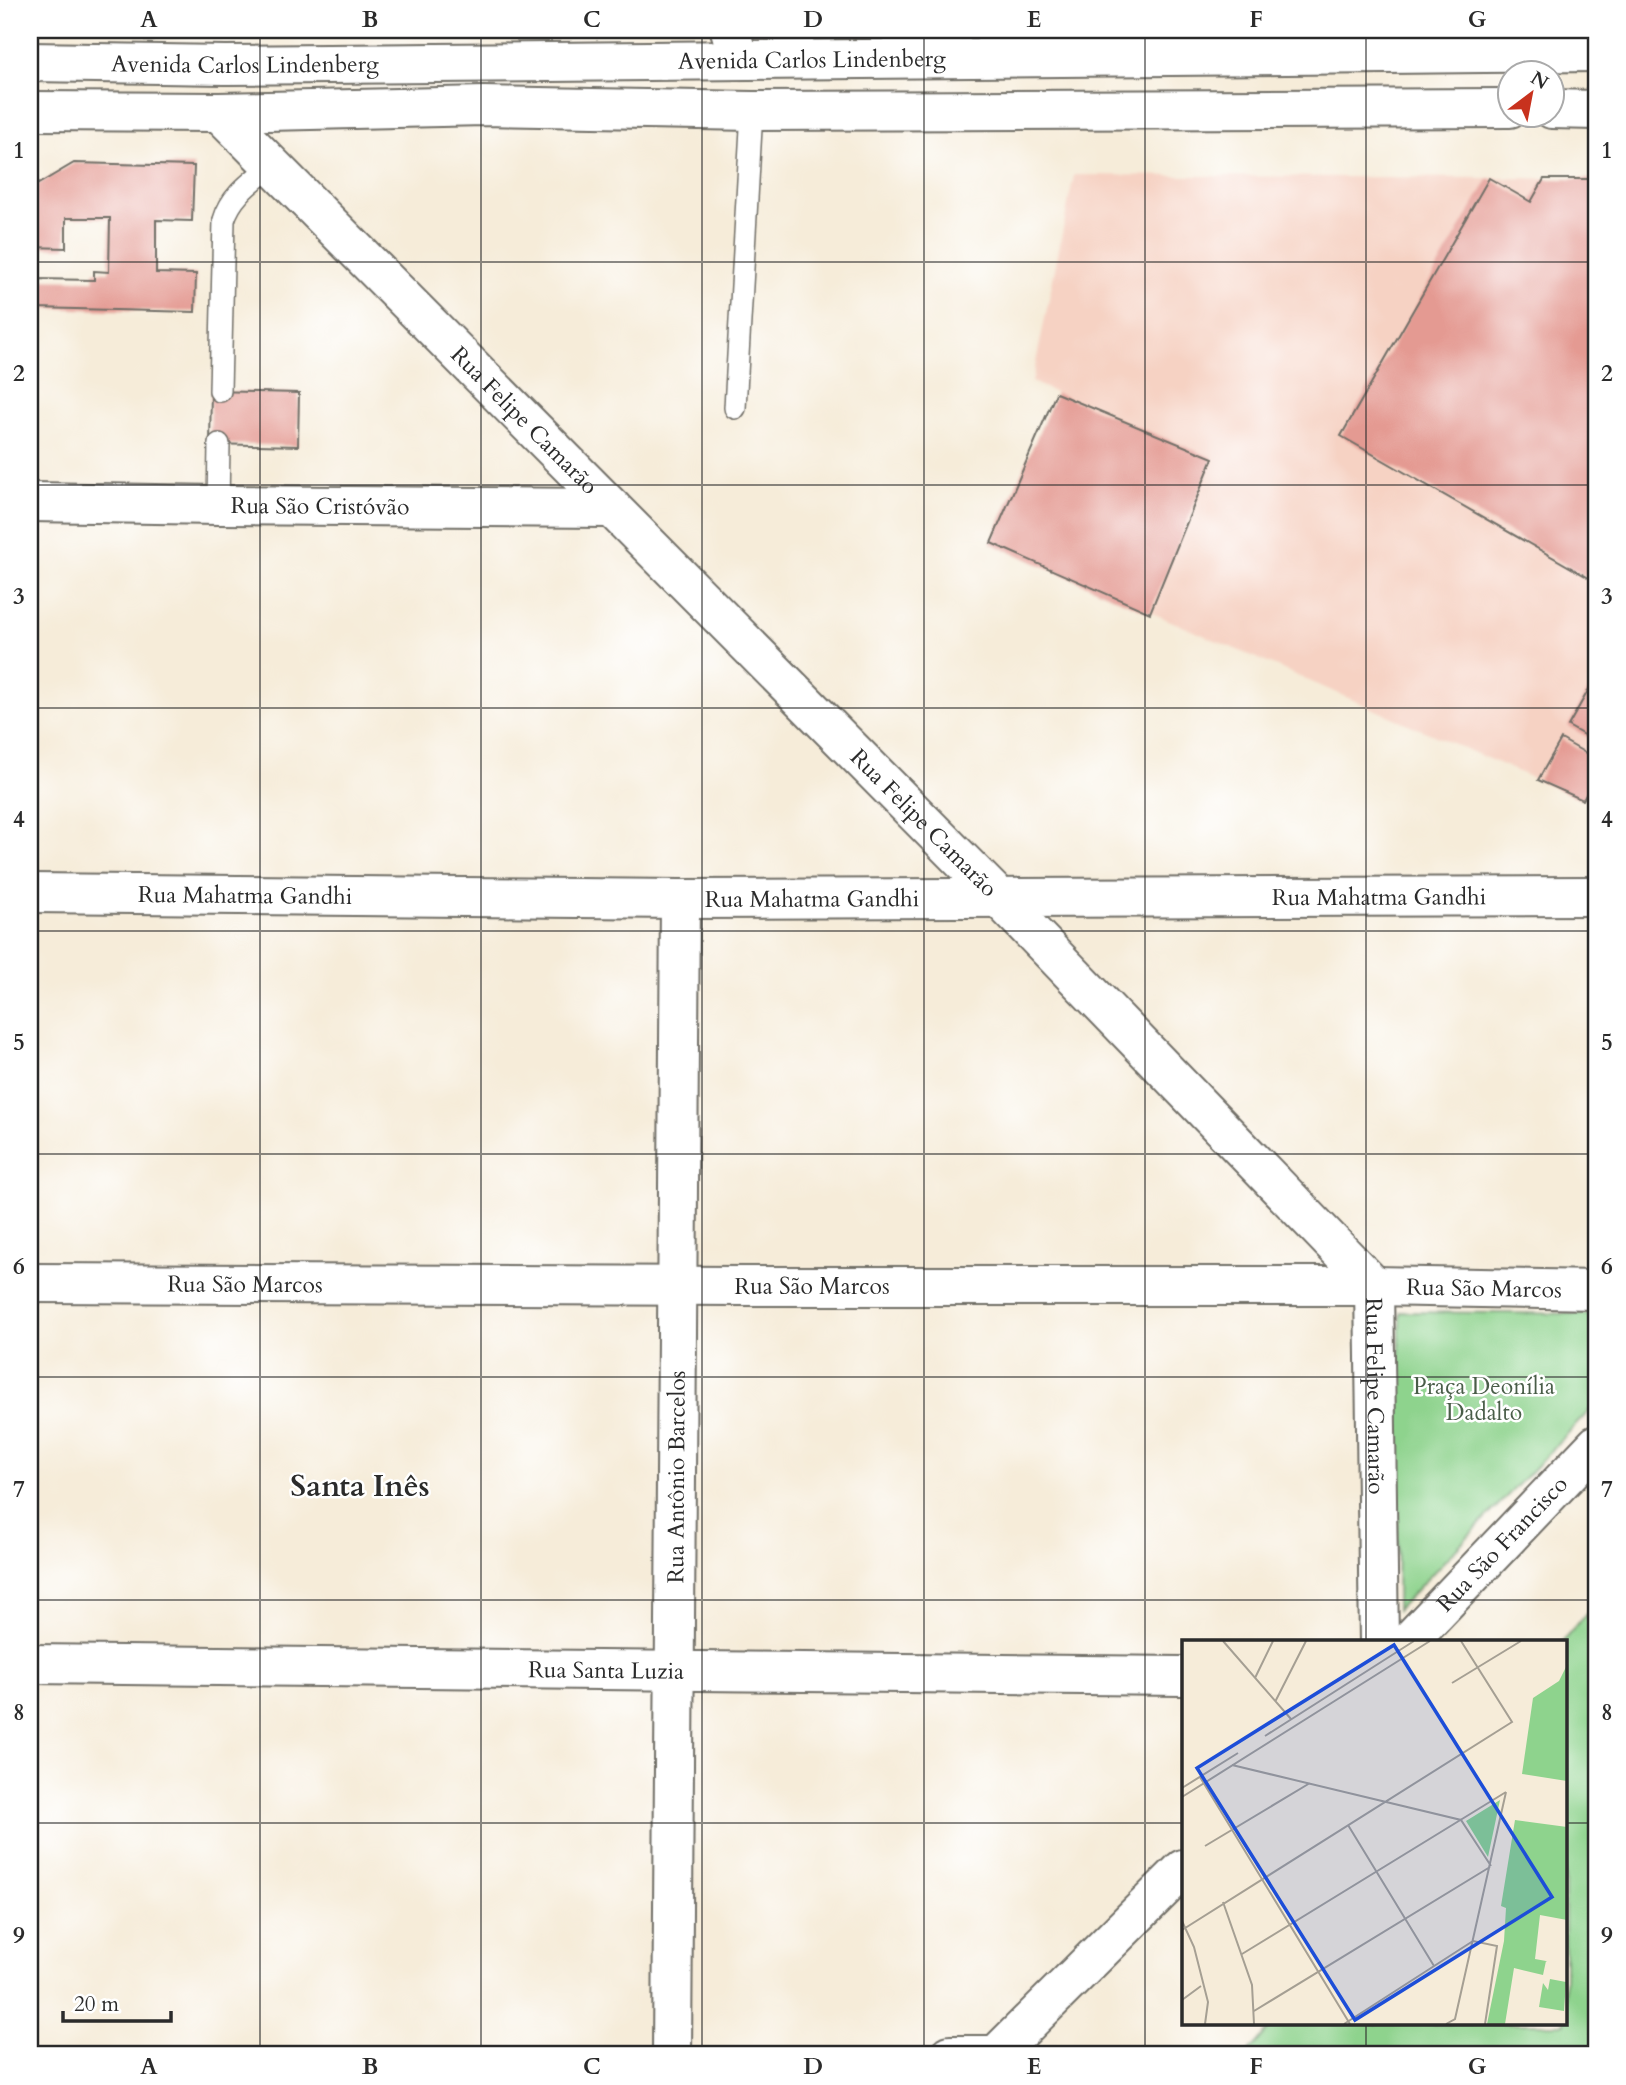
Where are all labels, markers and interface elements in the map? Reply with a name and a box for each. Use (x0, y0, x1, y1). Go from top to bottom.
text: A (140, 4, 158, 35)
text: B (362, 4, 378, 35)
text: C (583, 4, 601, 35)
text: D (803, 4, 823, 35)
text: E (1027, 4, 1041, 35)
text: F (1249, 4, 1263, 35)
text: G (1468, 4, 1487, 35)
street label: Avenida Carlos Lindenberg (678, 43, 946, 77)
street label: Avenida Carlos Lindenberg (111, 48, 379, 81)
north arrow (1496, 60, 1566, 130)
text: N (1526, 65, 1554, 96)
text: 1 (13, 135, 25, 166)
text: 1 (1601, 135, 1613, 166)
street label: Rua Felipe Camarão (444, 339, 605, 501)
text: 2 (13, 358, 25, 389)
text: 2 (1601, 358, 1613, 389)
street label: Rua São Cristóvão (230, 490, 410, 522)
text: 3 (13, 581, 25, 612)
text: 3 (1601, 581, 1613, 612)
street label: Rua Felipe Camarão (843, 742, 1004, 904)
text: 4 (13, 804, 25, 835)
text: 4 (1601, 804, 1613, 835)
street label: Rua Mahatma Gandhi (138, 879, 352, 912)
street label: Rua Mahatma Gandhi (1272, 881, 1486, 913)
street label: Rua Mahatma Gandhi (705, 883, 919, 915)
text: 5 (13, 1027, 25, 1058)
text: 5 (1601, 1027, 1613, 1058)
text: 6 (13, 1251, 25, 1282)
text: 6 (1601, 1251, 1613, 1282)
street label: Rua São Marcos (167, 1269, 323, 1300)
street label: Rua São Marcos (734, 1271, 890, 1302)
street label: Rua São Marcos (1406, 1272, 1562, 1305)
street label: Rua Felipe Camarão (1358, 1297, 1392, 1495)
street label: Rua Antônio Barcelos (660, 1370, 693, 1584)
park label: Praça Deonília Dadalto (1413, 1371, 1555, 1428)
district label: Santa Inês (290, 1466, 430, 1507)
street label: Rua São Francisco (1430, 1469, 1575, 1619)
text: 7 (13, 1474, 25, 1505)
text: 7 (1601, 1474, 1613, 1505)
inset map (1182, 1640, 1566, 2025)
street label: Rua Santa Luzia (528, 1654, 684, 1687)
text: 8 (13, 1697, 25, 1728)
text: 8 (1601, 1697, 1613, 1728)
text: 9 (13, 1920, 25, 1951)
text: 9 (1601, 1920, 1613, 1951)
scale bar (63, 1980, 172, 2024)
text: 20 m (74, 1990, 119, 2019)
text: A (140, 2051, 158, 2082)
text: B (362, 2051, 378, 2082)
text: C (583, 2051, 601, 2082)
text: D (803, 2051, 823, 2082)
text: E (1027, 2051, 1041, 2082)
text: F (1249, 2051, 1263, 2082)
text: G (1468, 2051, 1487, 2082)

